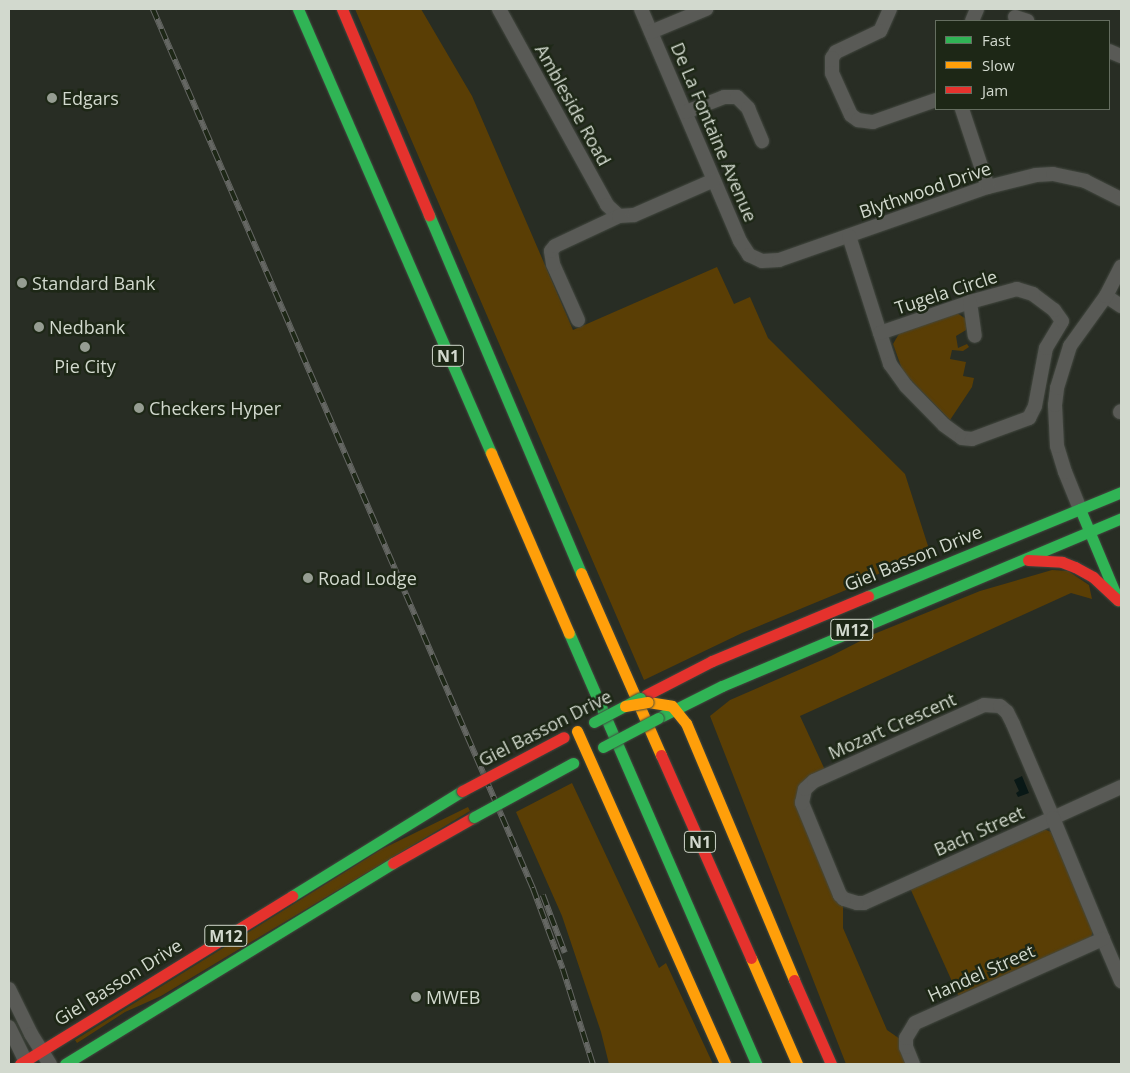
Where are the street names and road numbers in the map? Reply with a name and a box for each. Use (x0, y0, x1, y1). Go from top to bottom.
street label: De La Fontaine Avenue (666, 39, 762, 225)
street label: Ambleside Road (531, 40, 615, 170)
street label: Blythwood Drive (856, 157, 994, 223)
street label: Tugela Circle (892, 265, 1000, 319)
road number: N1 (432, 342, 464, 370)
street label: Giel Basson Drive (841, 521, 985, 595)
road number: M12 (830, 616, 874, 644)
street label: Giel Basson Drive (475, 685, 615, 771)
street label: Mozart Crescent (825, 688, 959, 764)
street label: Bach Street (931, 802, 1027, 860)
road number: N1 (684, 829, 716, 856)
road number: M12 (204, 922, 248, 949)
street label: Giel Basson Drive (50, 934, 186, 1030)
street label: Handel Street (924, 940, 1038, 1006)

